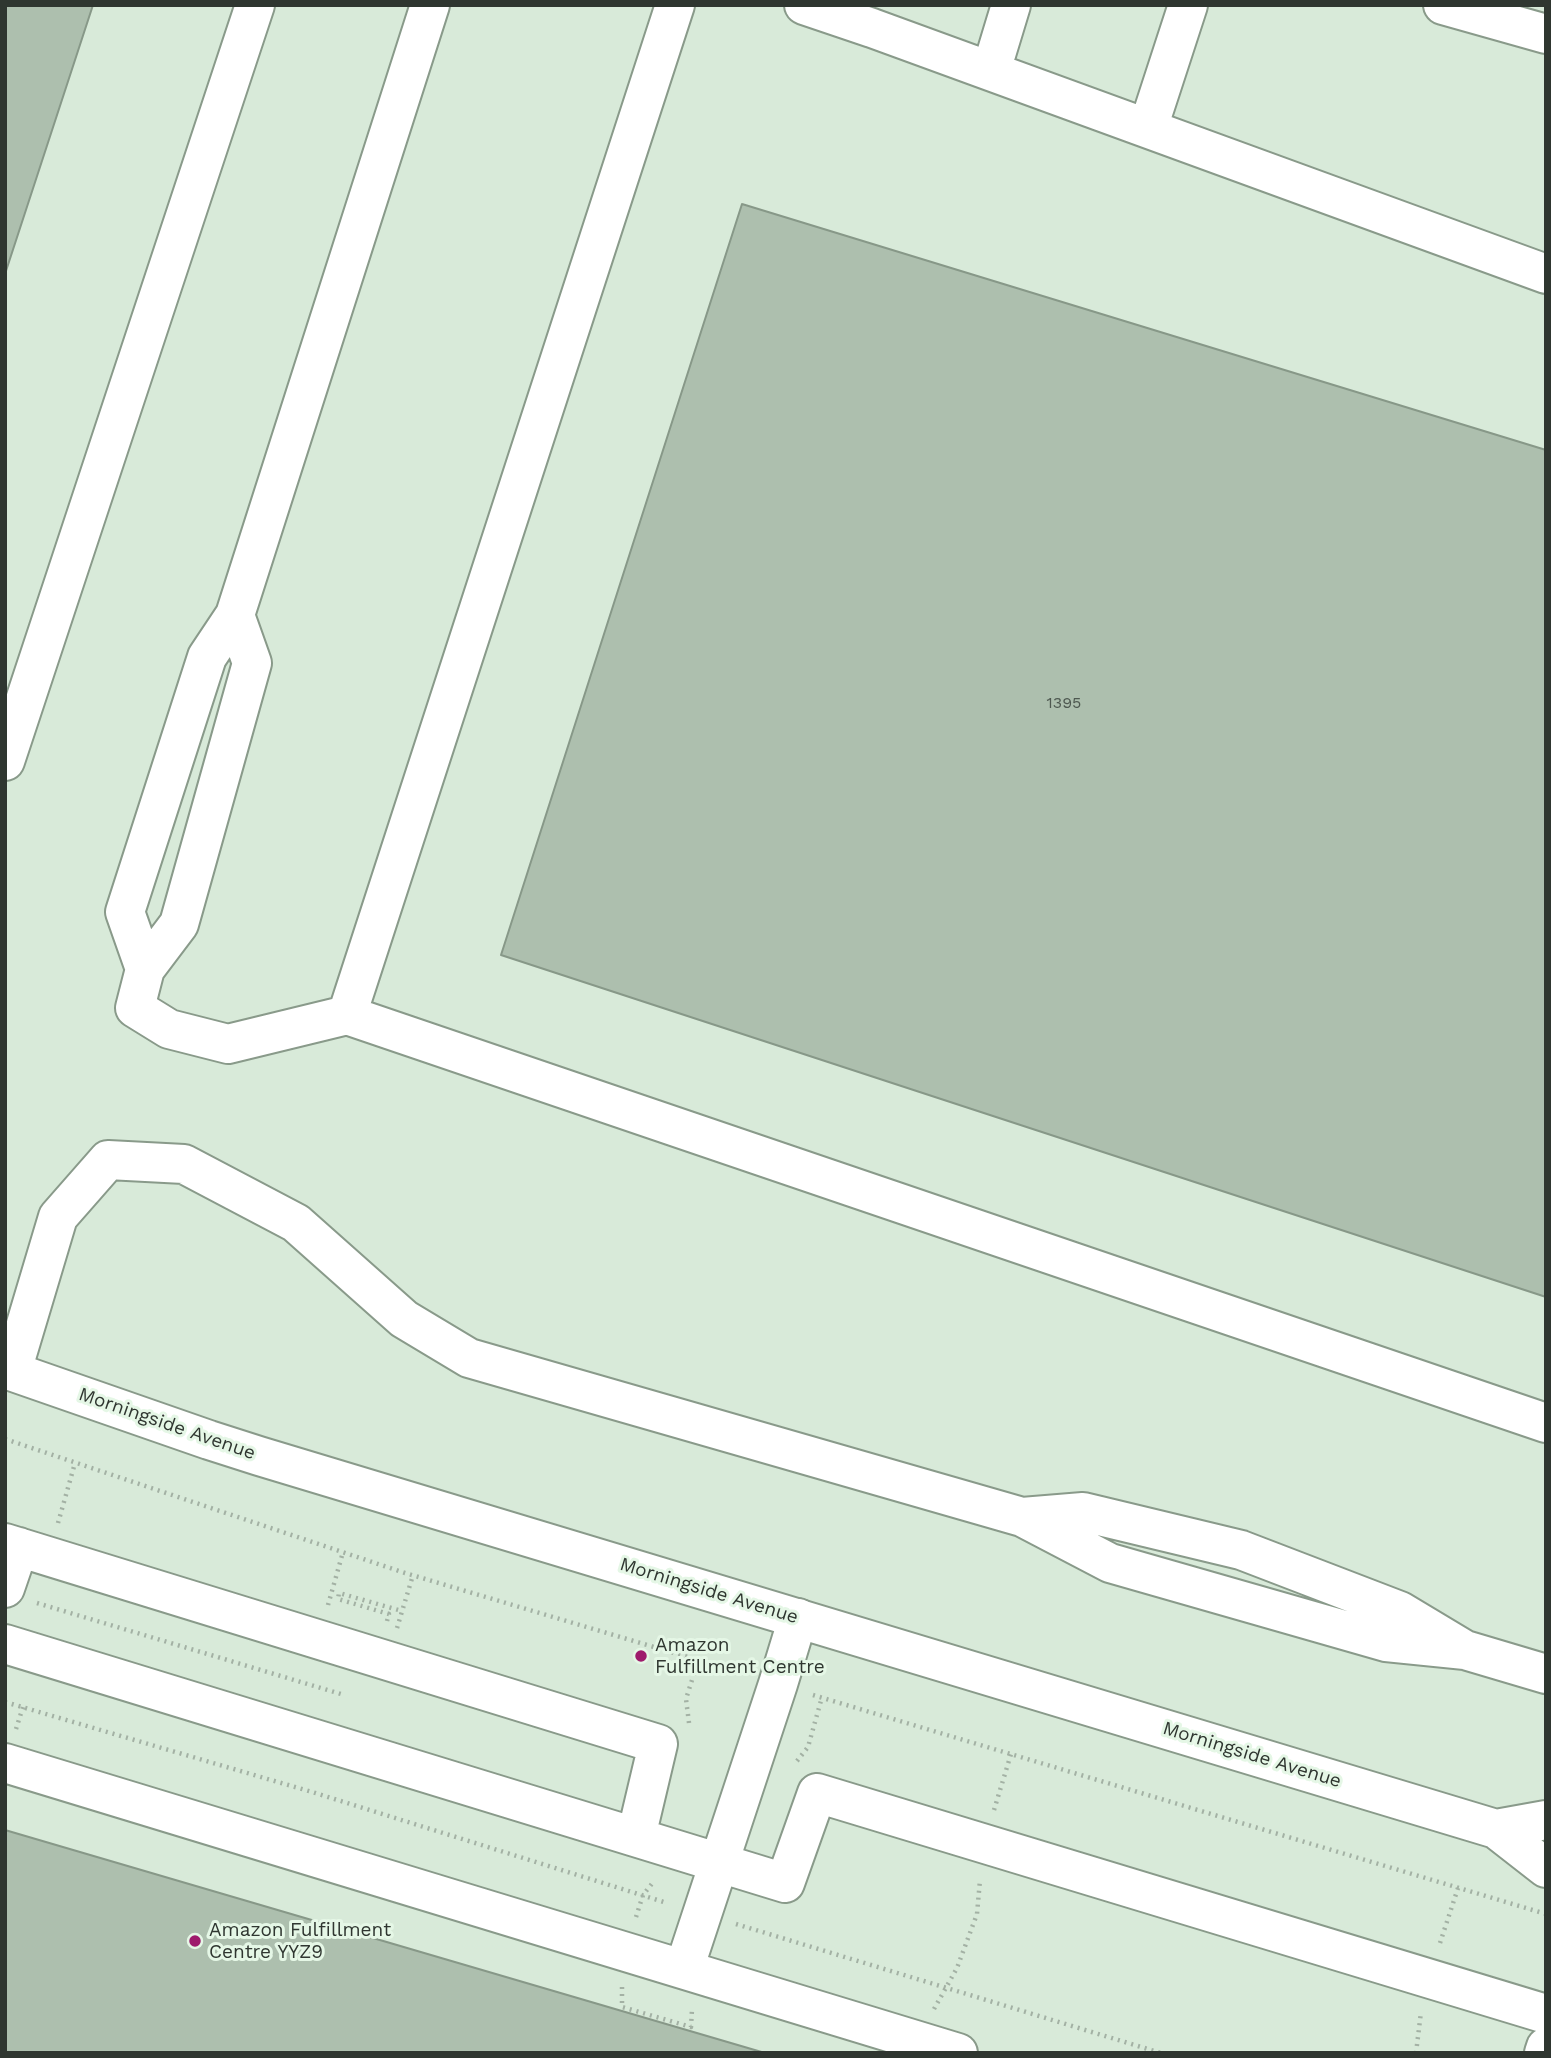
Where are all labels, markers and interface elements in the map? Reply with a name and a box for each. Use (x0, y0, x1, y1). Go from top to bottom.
house number: 1395 (1047, 693, 1081, 713)
street label: Morningside Avenue (76, 1383, 258, 1465)
street label: Morningside Avenue (617, 1553, 801, 1629)
place label: Amazon Fulfillment Centre (655, 1634, 825, 1678)
marker: Amazon Fulfillment Centre (633, 1648, 649, 1664)
street label: Morningside Avenue (1160, 1717, 1344, 1793)
place label: Amazon Fulfillment Centre YYZ9 (209, 1919, 391, 1963)
marker: Amazon Fulfillment Centre YYZ9 (187, 1933, 203, 1949)

